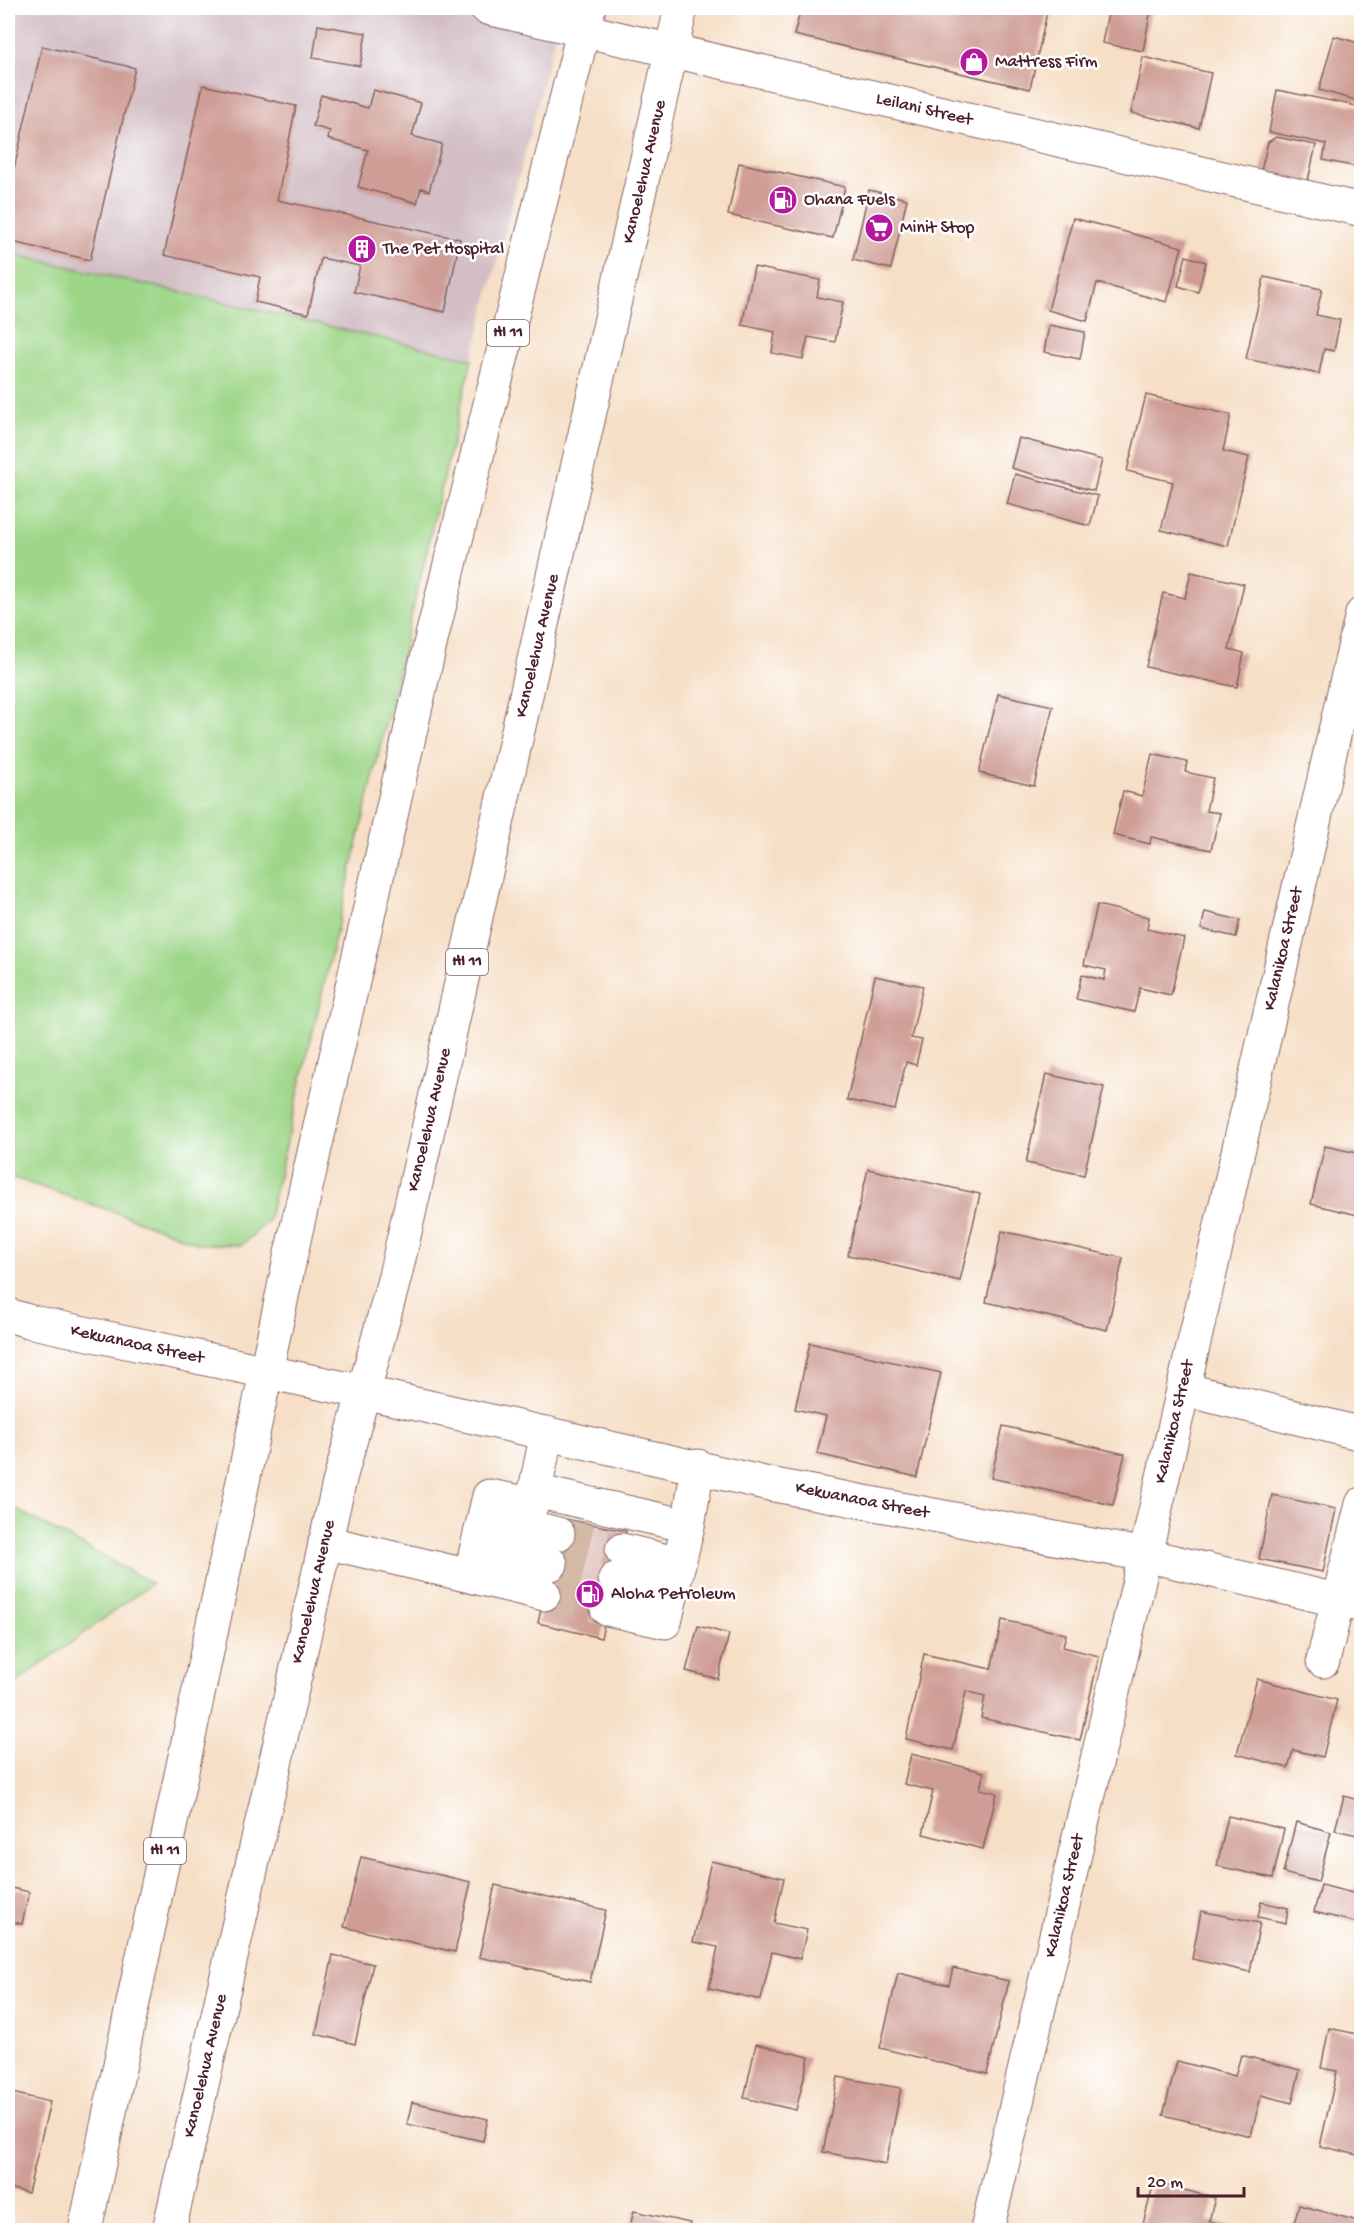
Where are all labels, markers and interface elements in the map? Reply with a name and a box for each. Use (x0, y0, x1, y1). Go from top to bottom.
shop icon: Mattress Firm (958, 46, 990, 78)
place label: Mattress Firm (995, 52, 1098, 73)
street label: Leilani Street (874, 89, 976, 132)
street label: Kanoelehua Avenue (618, 97, 672, 246)
fuel station icon: Ohana Fuels (767, 184, 799, 216)
place label: Ohana Fuels (804, 190, 896, 211)
supermarket icon: Minit Stop (863, 212, 895, 244)
place label: Minit Stop (900, 218, 974, 239)
building icon: The Pet Hospital (346, 233, 378, 265)
place label: The Pet Hospital (382, 239, 504, 260)
road number: HI 11 (487, 320, 529, 346)
street label: Kanoelehua Avenue (511, 571, 565, 720)
street label: Kalanikoa Street (1260, 884, 1309, 1013)
road number: HI 11 (446, 949, 488, 975)
street label: Kanoelehua Avenue (403, 1045, 457, 1194)
street label: Kekuanaoa Street (68, 1321, 207, 1370)
street label: Kalanikoa Street (1151, 1357, 1200, 1486)
street label: Kekuanaoa Street (793, 1478, 932, 1525)
street label: Kanoelehua Avenue (287, 1517, 341, 1666)
fuel station icon: Aloha Petroleum (574, 1578, 606, 1610)
place label: Aloha Petroleum (611, 1584, 736, 1605)
street label: Kalanikoa Street (1041, 1831, 1090, 1960)
road number: HI 11 (144, 1838, 186, 1864)
street label: Kanoelehua Avenue (179, 1991, 233, 2140)
scale bar (1138, 2160, 1244, 2198)
text: 20 m (1147, 2173, 1183, 2194)

